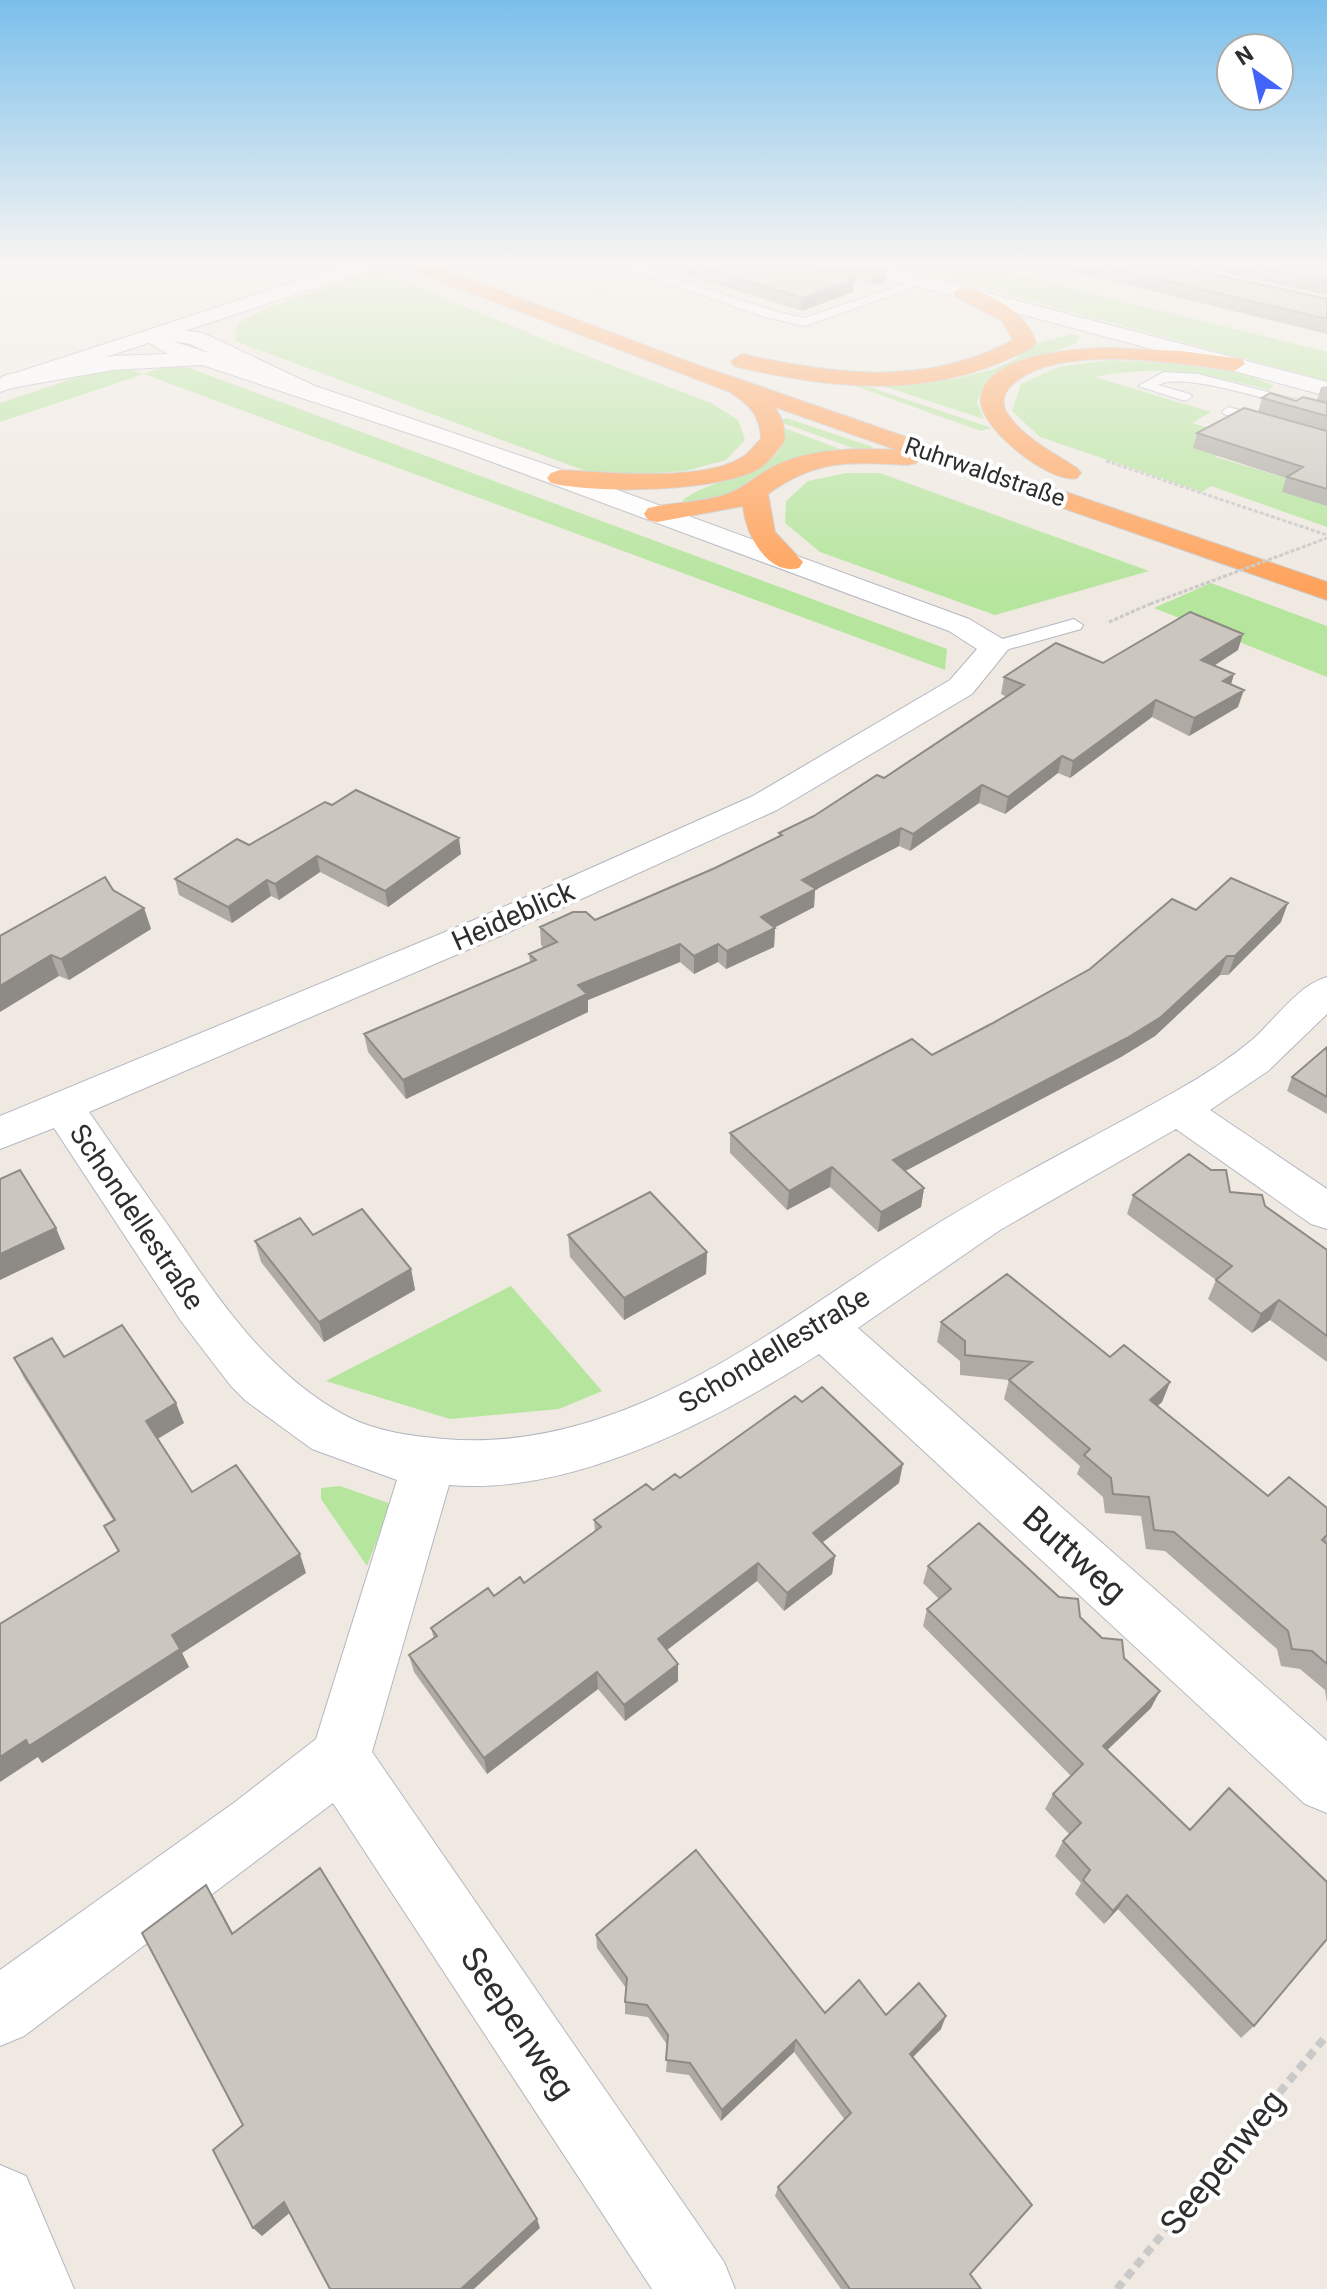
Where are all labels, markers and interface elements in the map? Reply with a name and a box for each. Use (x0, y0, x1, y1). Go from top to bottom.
north arrow (1215, 32, 1295, 112)
text: N (1231, 41, 1258, 70)
street label: Ruhrwaldstraße (901, 431, 1069, 513)
street label: Heideblick (447, 874, 580, 958)
street label: Schondellestraße (63, 1118, 211, 1316)
street label: Schondellestraße (673, 1280, 875, 1420)
street label: Buttweg (1015, 1497, 1135, 1611)
street label: Seepenweg (453, 1939, 583, 2107)
street label: Seepenweg (1151, 2081, 1293, 2243)

